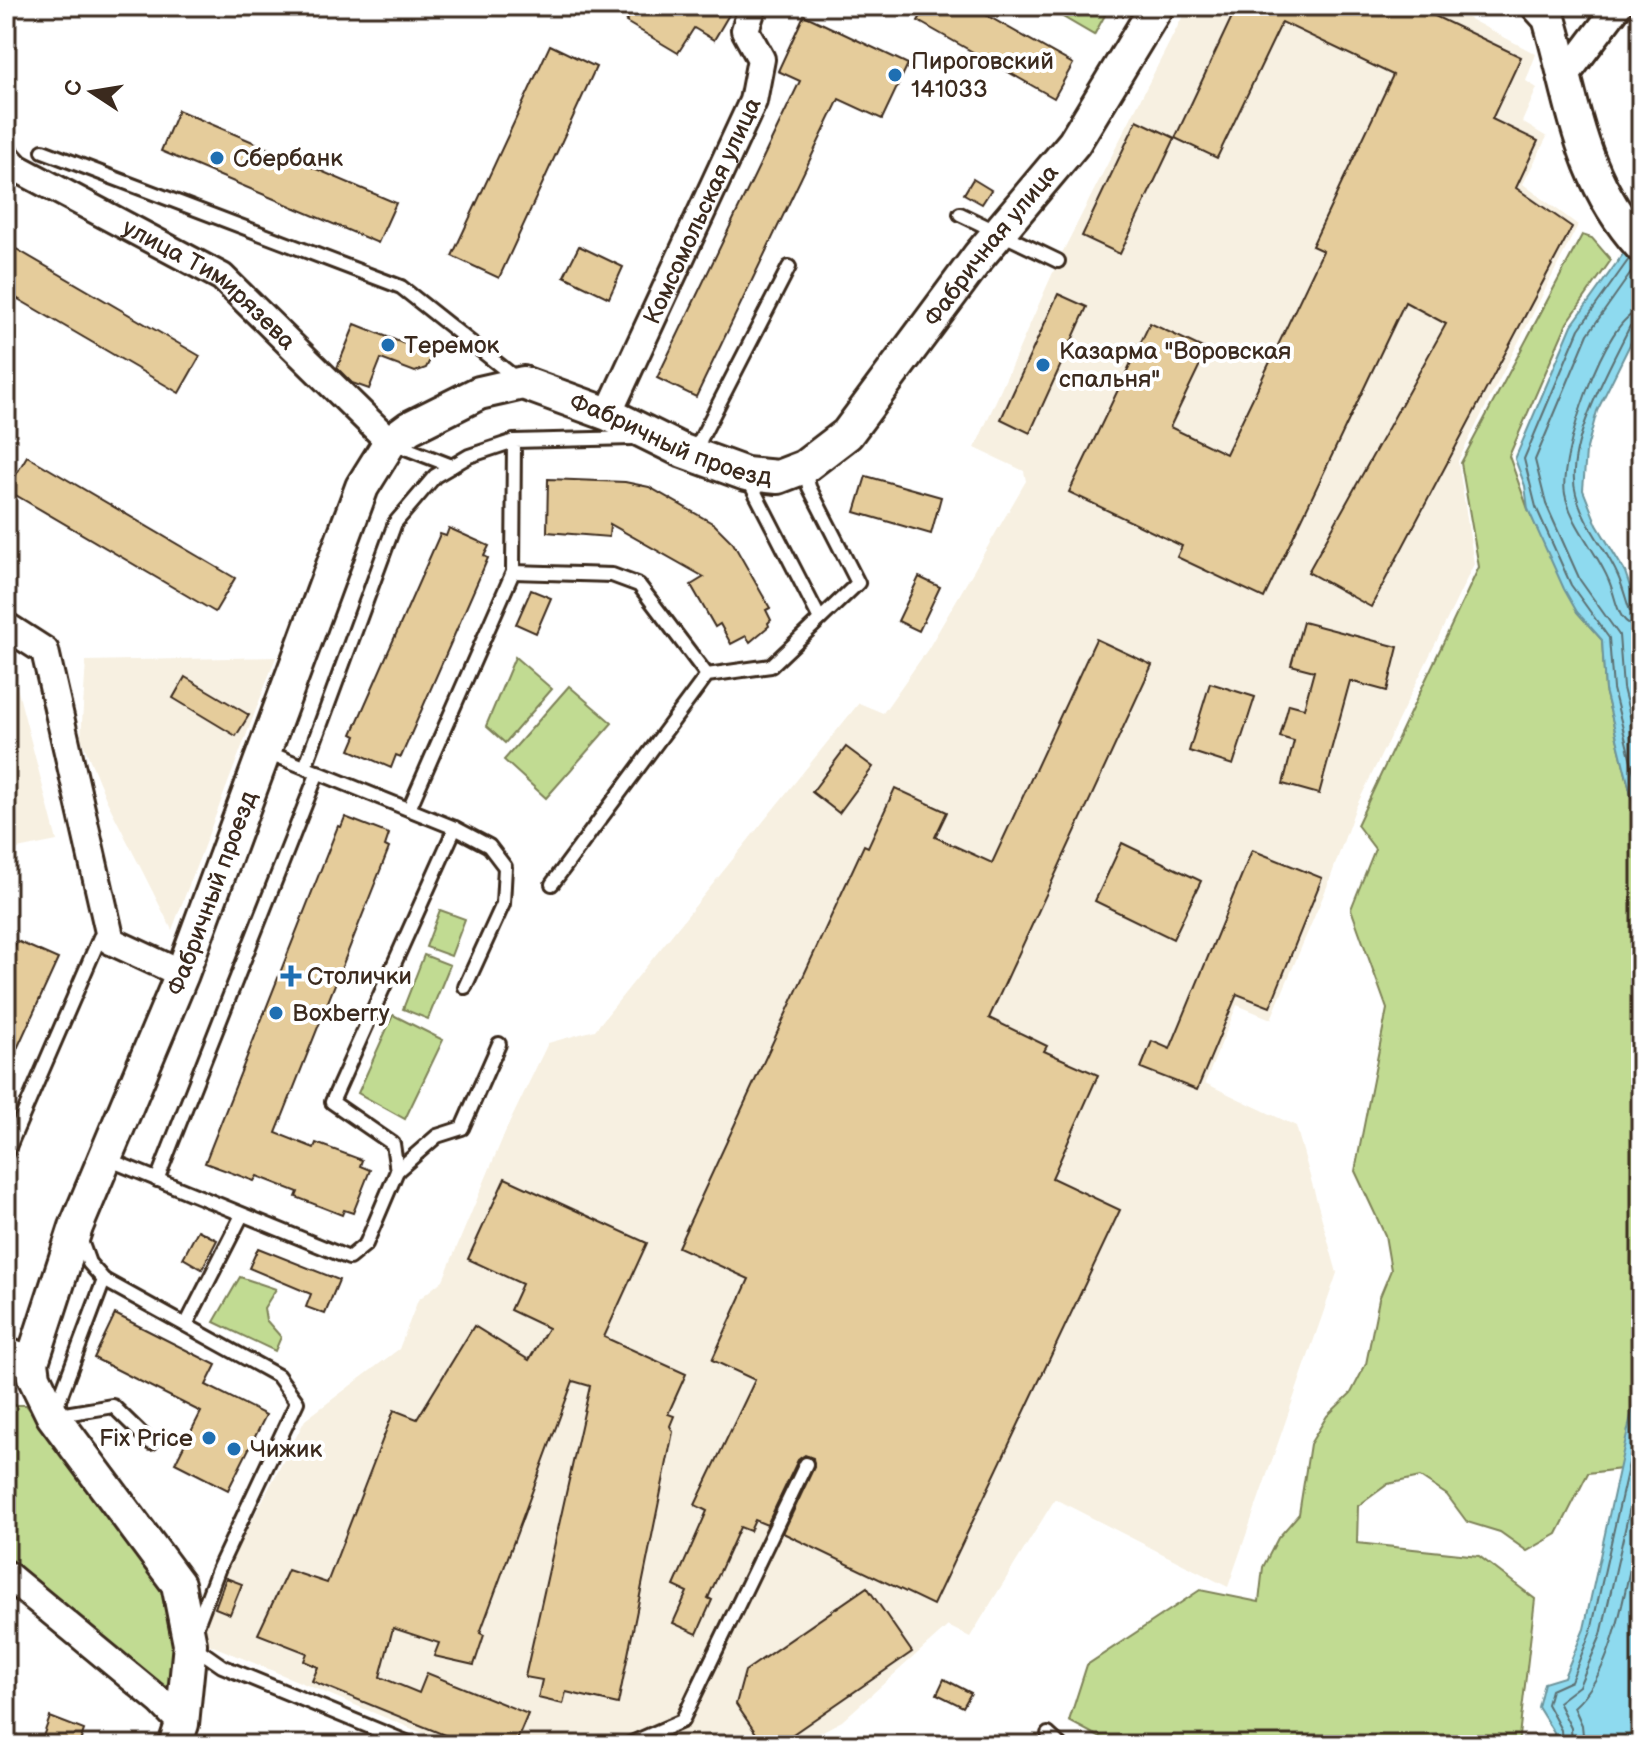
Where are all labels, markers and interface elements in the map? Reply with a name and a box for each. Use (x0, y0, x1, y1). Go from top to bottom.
place label: Пироговский 141033 (911, 47, 1054, 104)
north arrow (52, 52, 132, 132)
marker: Пироговский 141033 (886, 66, 904, 84)
text: С (59, 78, 89, 98)
street label: Комсомольская улица (637, 93, 767, 329)
place label: Сбербанк (233, 144, 343, 173)
marker: Сбербанк (208, 149, 226, 167)
street label: Фабричная улица (917, 158, 1064, 332)
street label: улица Тимирязева (118, 212, 302, 356)
place label: Теремок (404, 331, 500, 360)
marker: Теремок (379, 336, 397, 354)
place label: Казарма "Воровская спальня" (1059, 337, 1291, 394)
marker: Казарма "Воровская спальня" (1034, 356, 1052, 374)
street label: Фабричный проезд (566, 387, 773, 491)
street label: Фабричный проезд (160, 787, 263, 1000)
place label: Столички (307, 962, 412, 991)
marker: Столички (282, 967, 300, 985)
place label: Boxberry (292, 999, 390, 1028)
marker: Boxberry (267, 1004, 285, 1022)
place label: Fix Price (99, 1424, 193, 1453)
marker: Fix Price (200, 1429, 218, 1447)
place label: Чижик (250, 1435, 322, 1464)
marker: Чижик (225, 1440, 243, 1458)

